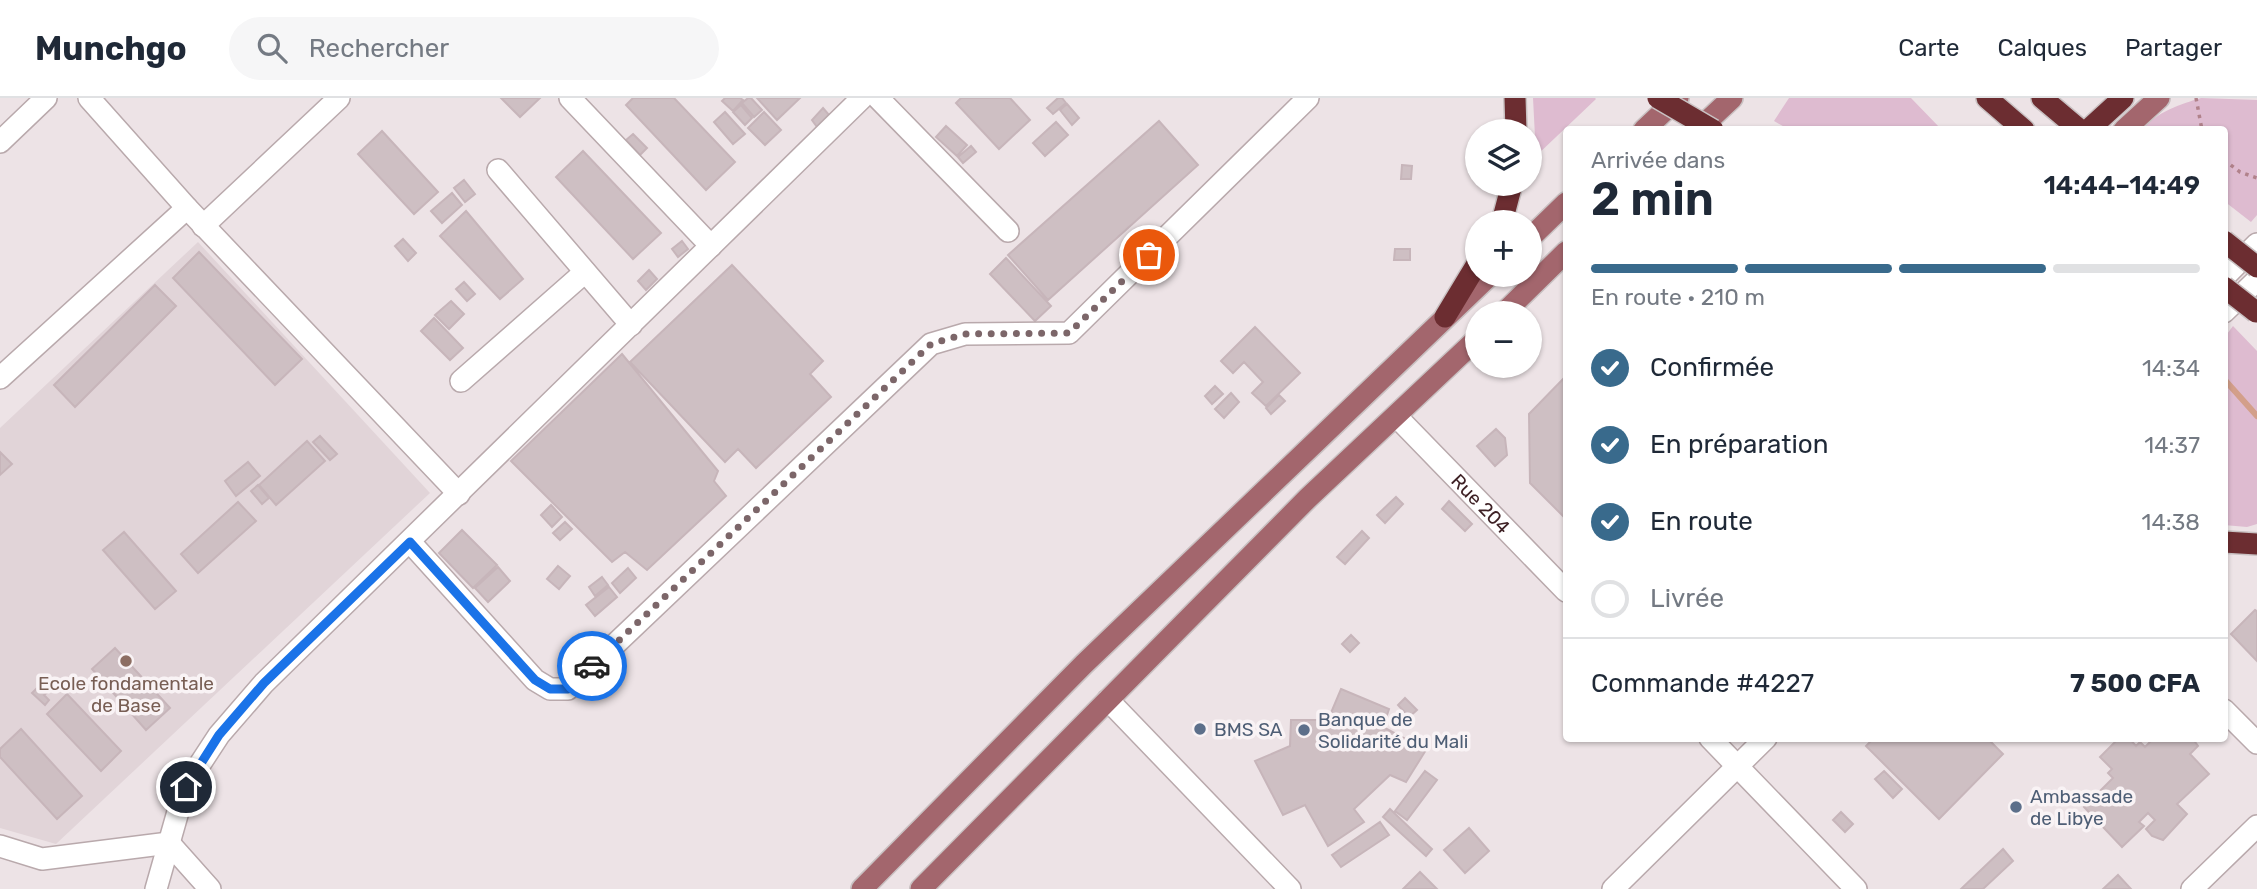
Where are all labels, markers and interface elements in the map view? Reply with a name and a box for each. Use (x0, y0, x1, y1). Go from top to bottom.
search box (229, 17, 719, 80)
text: Munchgo (35, 29, 187, 68)
icon: search (253, 29, 291, 67)
text: Rechercher (309, 33, 449, 64)
text: Carte (1898, 34, 1959, 62)
text: Calques (1997, 34, 2087, 62)
text: Partager (2125, 34, 2222, 62)
map controls (1465, 119, 1542, 378)
button: layers (1465, 119, 1542, 196)
text: Arrivée dans (1591, 146, 1725, 174)
text: 14:44–14:49 (2043, 170, 2200, 201)
text: 2 min (1591, 172, 1714, 227)
button: + (1465, 210, 1542, 287)
pin (1119, 225, 1179, 285)
icon: bag (1130, 236, 1168, 274)
text: En route · 210 m (1591, 283, 1765, 311)
button: − (1465, 301, 1542, 378)
icon: check (1591, 349, 1629, 387)
text: Confirmée (1650, 352, 1774, 383)
text: 14:34 (2142, 354, 2200, 382)
icon: check (1591, 426, 1629, 464)
text: En préparation (1650, 429, 1828, 460)
text: 14:37 (2144, 431, 2200, 459)
street label: Rue 204 (1447, 469, 1515, 538)
icon: check (1591, 503, 1629, 541)
text: En route (1650, 506, 1753, 537)
text: 14:38 (2142, 508, 2200, 536)
text: Livrée (1650, 583, 1724, 614)
courier (557, 631, 627, 701)
icon: car (573, 647, 611, 685)
marker: Ecole fondamentale de Base (118, 653, 134, 669)
text: Commande #4227 (1591, 668, 1814, 699)
text: 7 500 CFA (2070, 668, 2200, 699)
place label: Ecole fondamentale de Base (38, 672, 214, 717)
place label: Banque de Solidarité du Mali (1318, 708, 1468, 753)
place label: BMS SA (1214, 718, 1283, 741)
marker: BMS SA (1192, 721, 1208, 737)
marker: Banque de Solidarité du Mali (1296, 722, 1312, 738)
pin (156, 757, 216, 817)
icon: home (167, 768, 205, 806)
place label: Ambassade de Libye (2030, 785, 2133, 830)
marker: Ambassade de Libye (2008, 799, 2024, 815)

